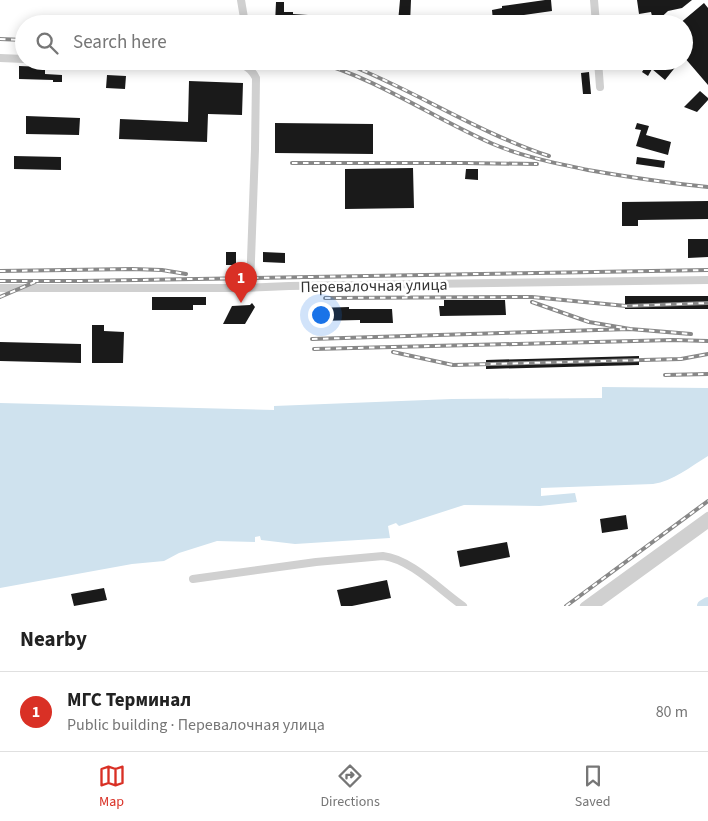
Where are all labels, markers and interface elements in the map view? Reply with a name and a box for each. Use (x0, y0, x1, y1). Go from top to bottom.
search box (15, 15, 693, 70)
icon: search (33, 29, 61, 57)
text: Search here (73, 29, 167, 56)
pin: 1 (225, 262, 257, 303)
street label: Перевалочная улица (300, 274, 448, 298)
your location (308, 302, 334, 328)
text: Nearby (20, 624, 87, 654)
text: МГС Терминал (67, 687, 191, 714)
text: 1 (32, 701, 40, 723)
text: 80 m (656, 701, 688, 723)
text: Public building · Перевалочная улица (67, 714, 325, 736)
tab: Map (98, 762, 126, 812)
tab: Directions (321, 762, 380, 812)
tab: Saved (575, 762, 610, 812)

